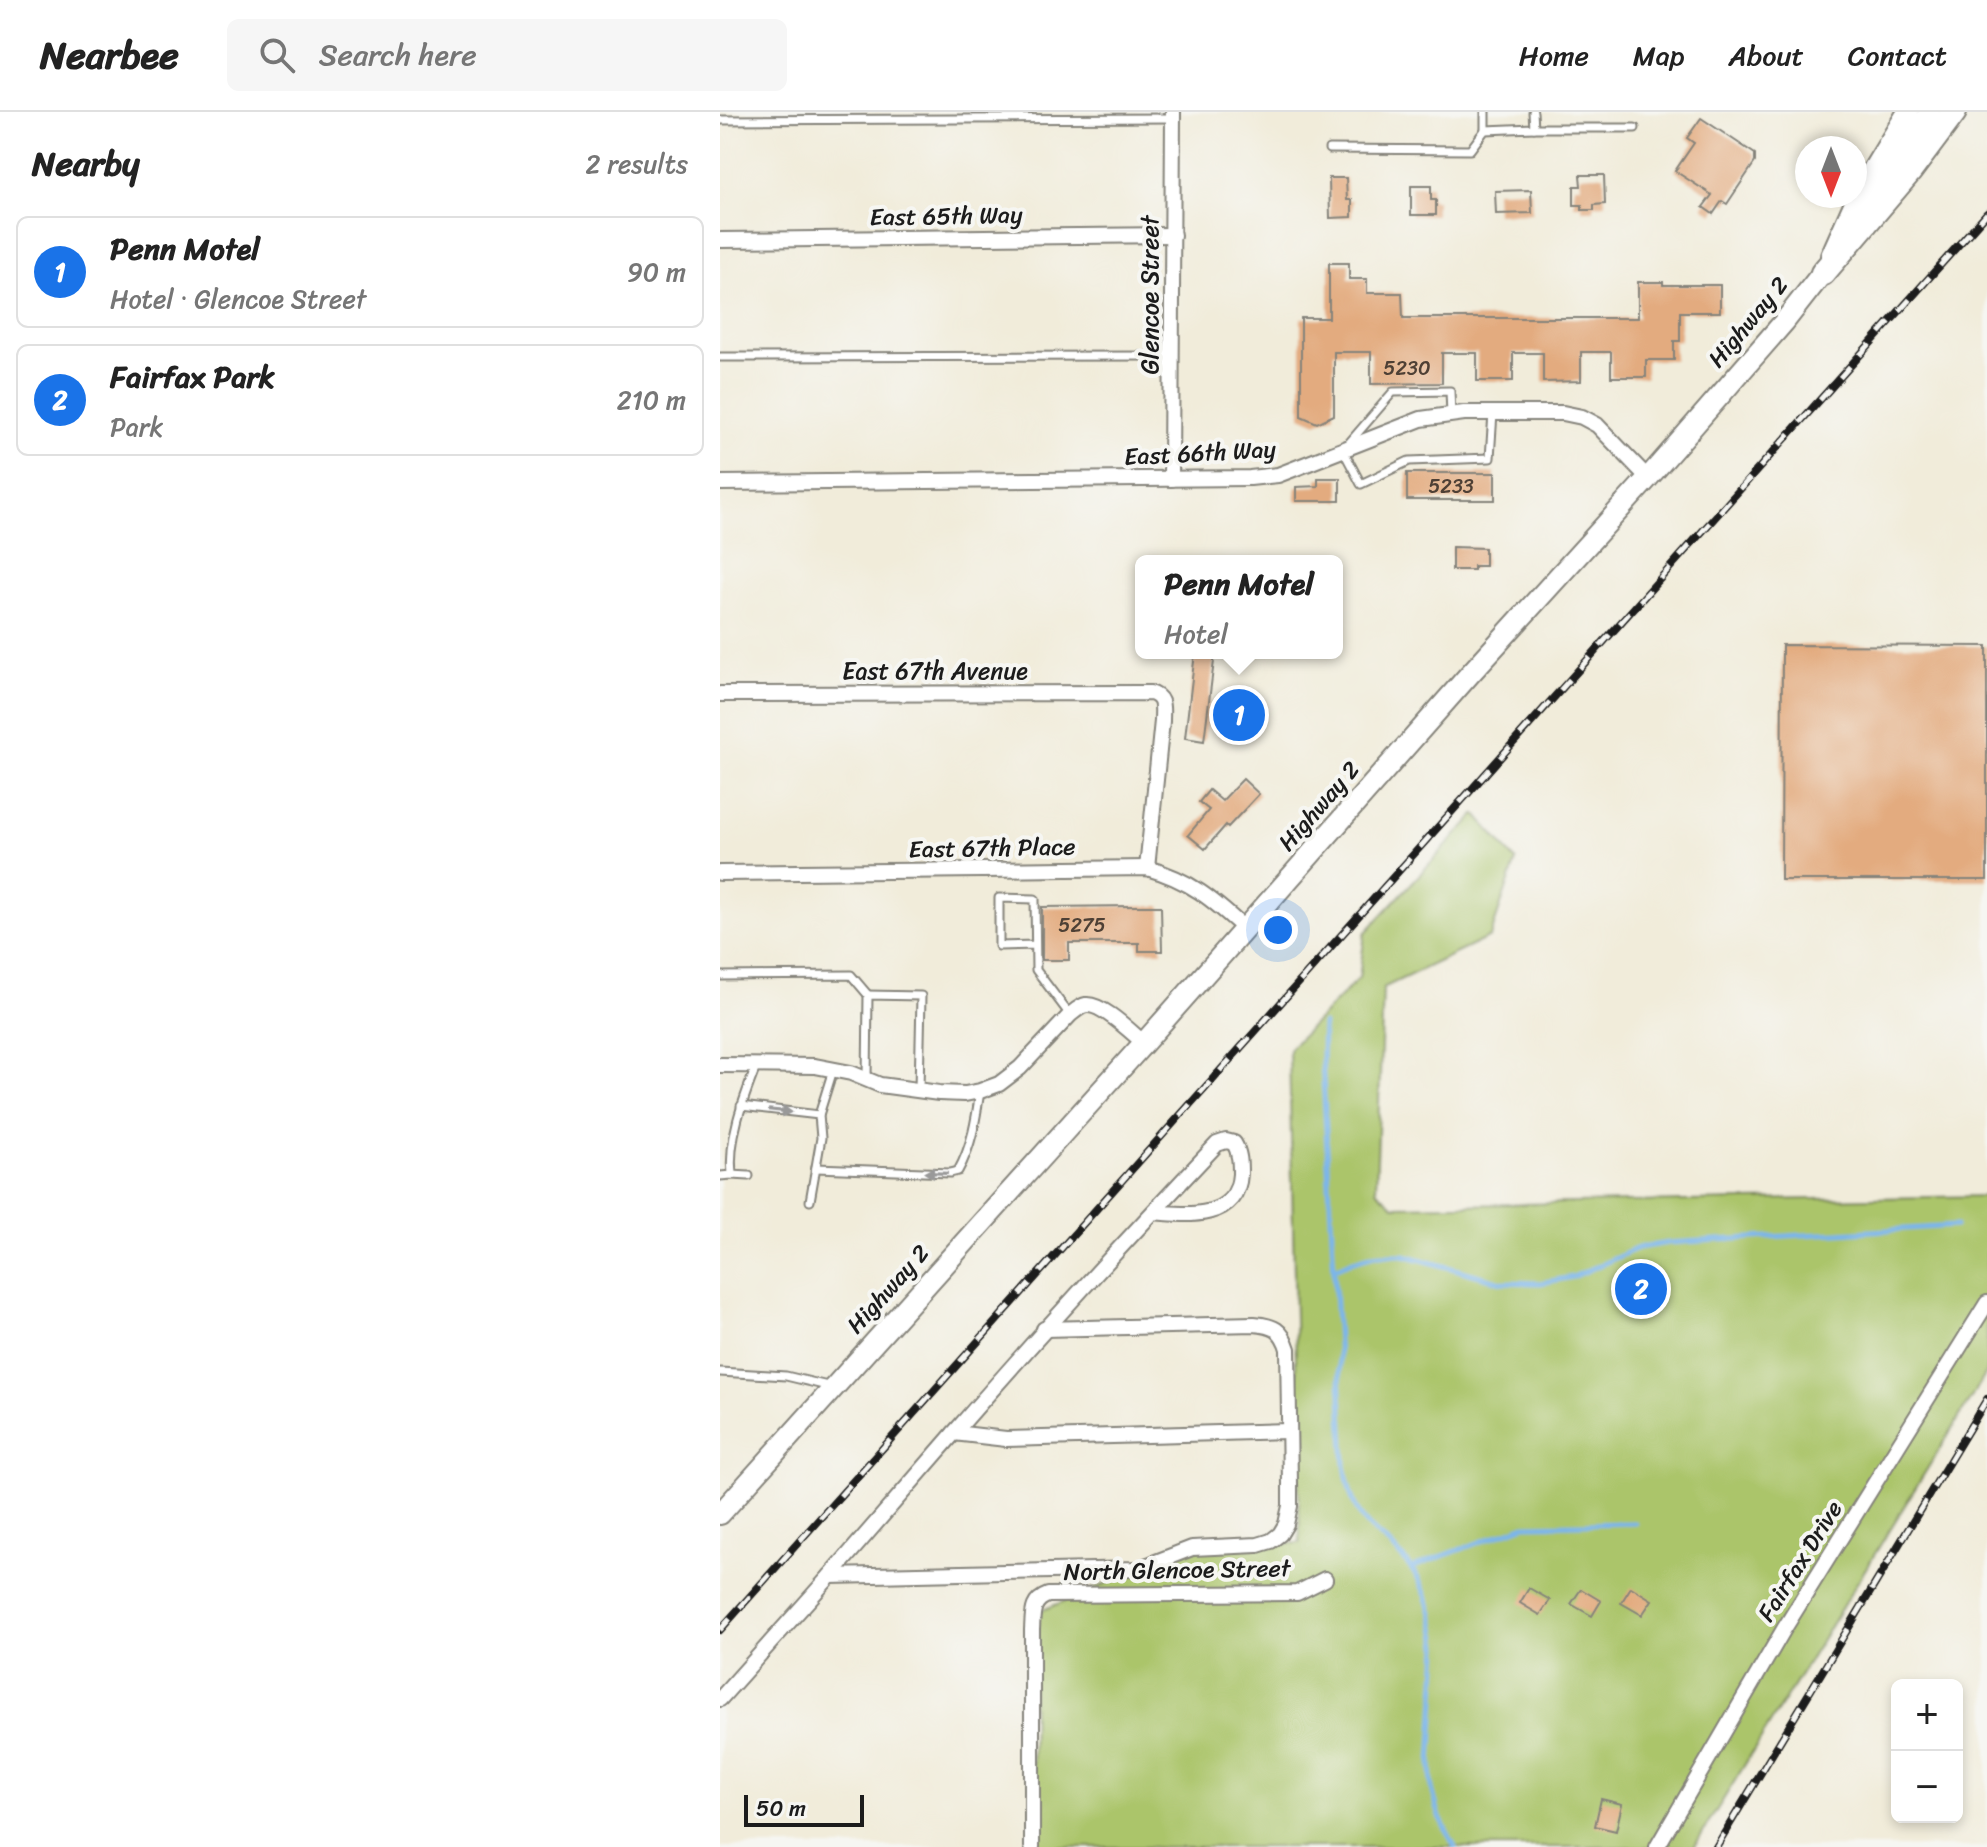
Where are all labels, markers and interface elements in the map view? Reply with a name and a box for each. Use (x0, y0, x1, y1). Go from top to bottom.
search box (227, 19, 787, 91)
text: Nearbee (40, 22, 179, 89)
text: Search here (319, 28, 477, 82)
text: Home (1519, 31, 1589, 80)
text: Map (1633, 31, 1684, 80)
text: About (1728, 31, 1804, 80)
text: Contact (1848, 31, 1947, 80)
icon: search (255, 33, 299, 77)
text: Nearby (32, 134, 140, 194)
north arrow (1795, 136, 1867, 208)
text: 2 results (586, 141, 688, 187)
street label: East 65th Way (869, 194, 1023, 238)
street label: Glencoe Street (1129, 214, 1171, 374)
text: Penn Motel (110, 222, 260, 276)
text: 1 (54, 249, 66, 295)
text: 90 m (627, 249, 686, 295)
street label: Highway 2 (1697, 266, 1799, 377)
text: Hotel · Glencoe Street (110, 276, 366, 322)
text: Fairfax Park (110, 350, 275, 404)
house number: 5230 (1383, 351, 1431, 386)
text: 2 (52, 377, 68, 423)
text: 210 m (617, 377, 686, 423)
text: Park (110, 404, 163, 450)
street label: East 66th Way (1123, 428, 1277, 478)
house number: 5233 (1428, 469, 1474, 504)
popup (1135, 555, 1343, 659)
text: Penn Motel (1164, 557, 1314, 611)
text: Hotel (1164, 611, 1228, 657)
street label: East 67th Avenue (842, 650, 1028, 692)
pin: 1 (1213, 685, 1265, 745)
street label: Highway 2 (1267, 751, 1371, 861)
street label: East 67th Place (908, 826, 1076, 870)
house number: 5275 (1058, 908, 1106, 943)
your location (1258, 910, 1298, 950)
one-way arrow (768, 1104, 793, 1117)
one-way arrow (923, 1166, 948, 1179)
street label: Highway 2 (836, 1234, 940, 1344)
pin: 2 (1615, 1259, 1667, 1319)
street label: Fairfax Drive (1746, 1492, 1854, 1630)
street label: North Glencoe Street (1063, 1547, 1292, 1593)
map controls (1891, 1679, 1963, 1823)
button: + (1891, 1679, 1963, 1751)
button: − (1891, 1751, 1963, 1823)
text: 50 m (756, 1789, 806, 1828)
scale bar (744, 1791, 864, 1827)

